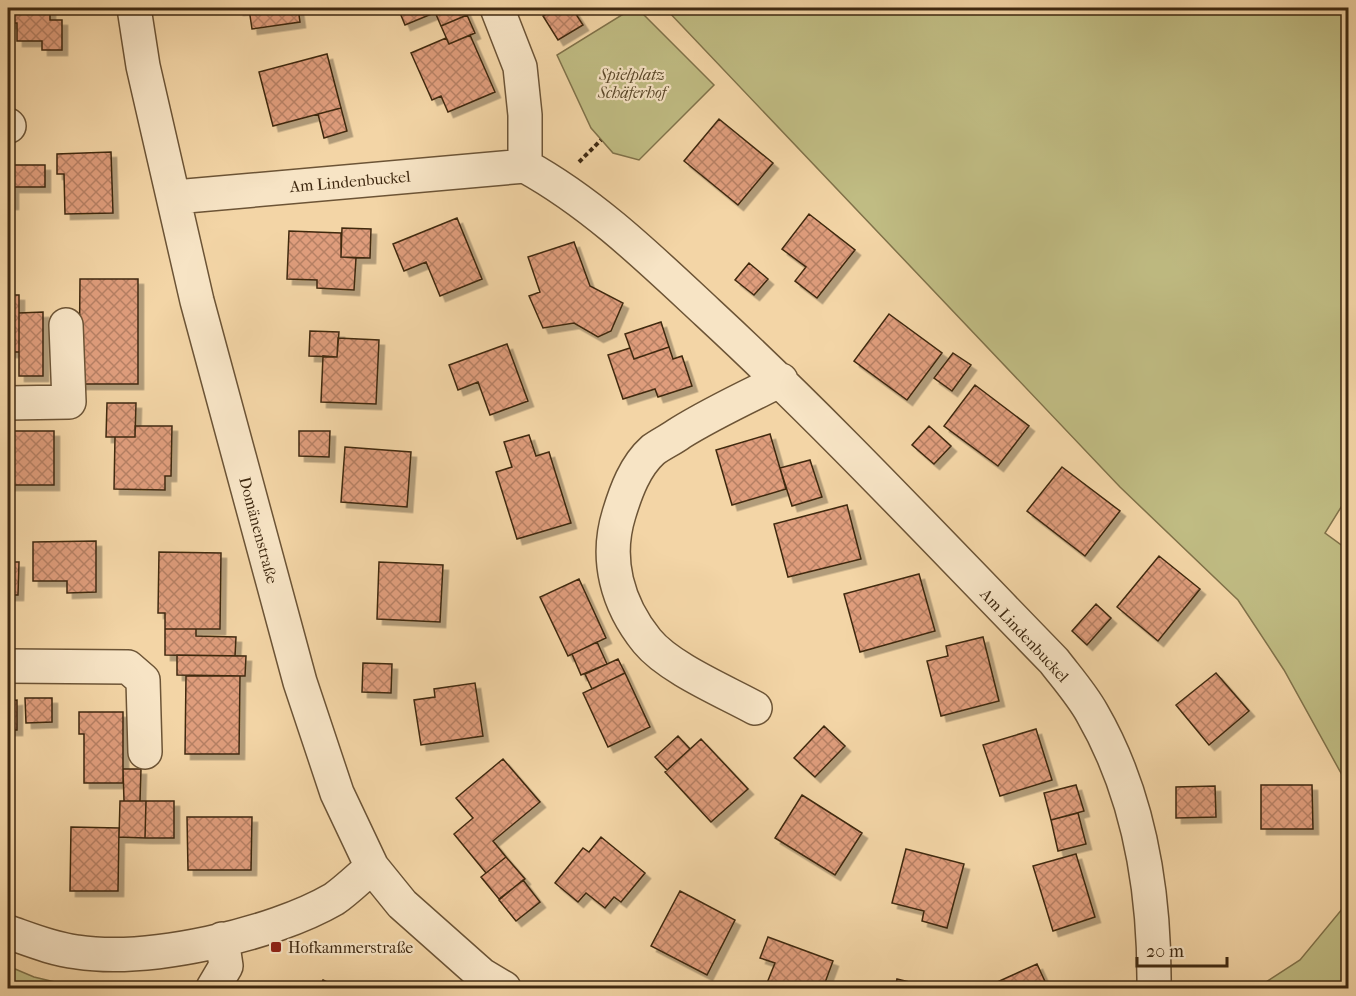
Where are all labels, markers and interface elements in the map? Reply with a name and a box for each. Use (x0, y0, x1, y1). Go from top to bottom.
park label: Spielplatz Schäferhof (597, 65, 669, 102)
street label: Am Lindenbuckel (288, 167, 412, 196)
street label: Domänenstraße (235, 475, 282, 586)
street label: Am Lindenbuckel (976, 584, 1073, 686)
scale bar (1137, 930, 1227, 968)
place label: Hofkammerstraße (288, 938, 413, 957)
marker: Hofkammerstraße (269, 940, 283, 954)
text: 20 m (1146, 941, 1184, 962)

